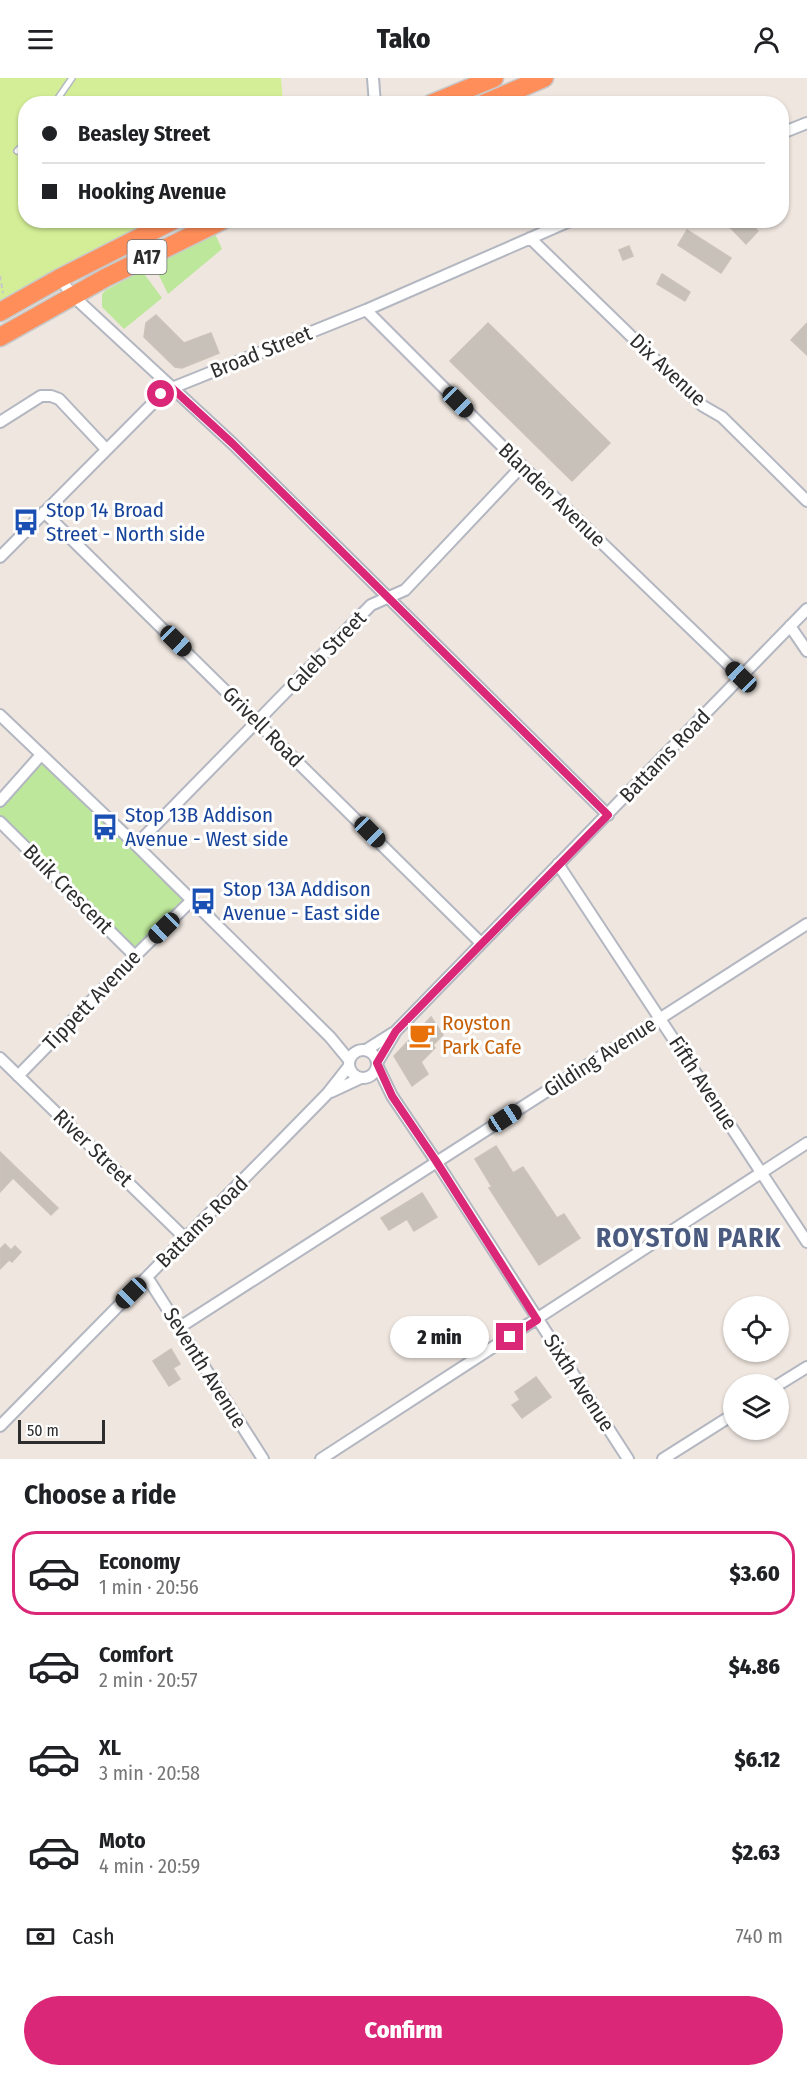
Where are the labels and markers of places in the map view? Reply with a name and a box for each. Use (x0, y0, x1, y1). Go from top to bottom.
place label: Stop 14 Broad Street - North side (46, 497, 205, 547)
bus stop icon: Stop 14 Broad Street - North side (11, 507, 41, 537)
place label: Stop 13B Addison Avenue - West side (125, 802, 288, 852)
bus stop icon: Stop 13B Addison Avenue - West side (90, 812, 120, 842)
place label: Stop 13A Addison Avenue - East side (223, 876, 380, 926)
bus stop icon: Stop 13A Addison Avenue - East side (188, 886, 218, 916)
place label: Royston Park Cafe (442, 1010, 522, 1060)
cafe icon: Royston Park Cafe (407, 1020, 437, 1050)

